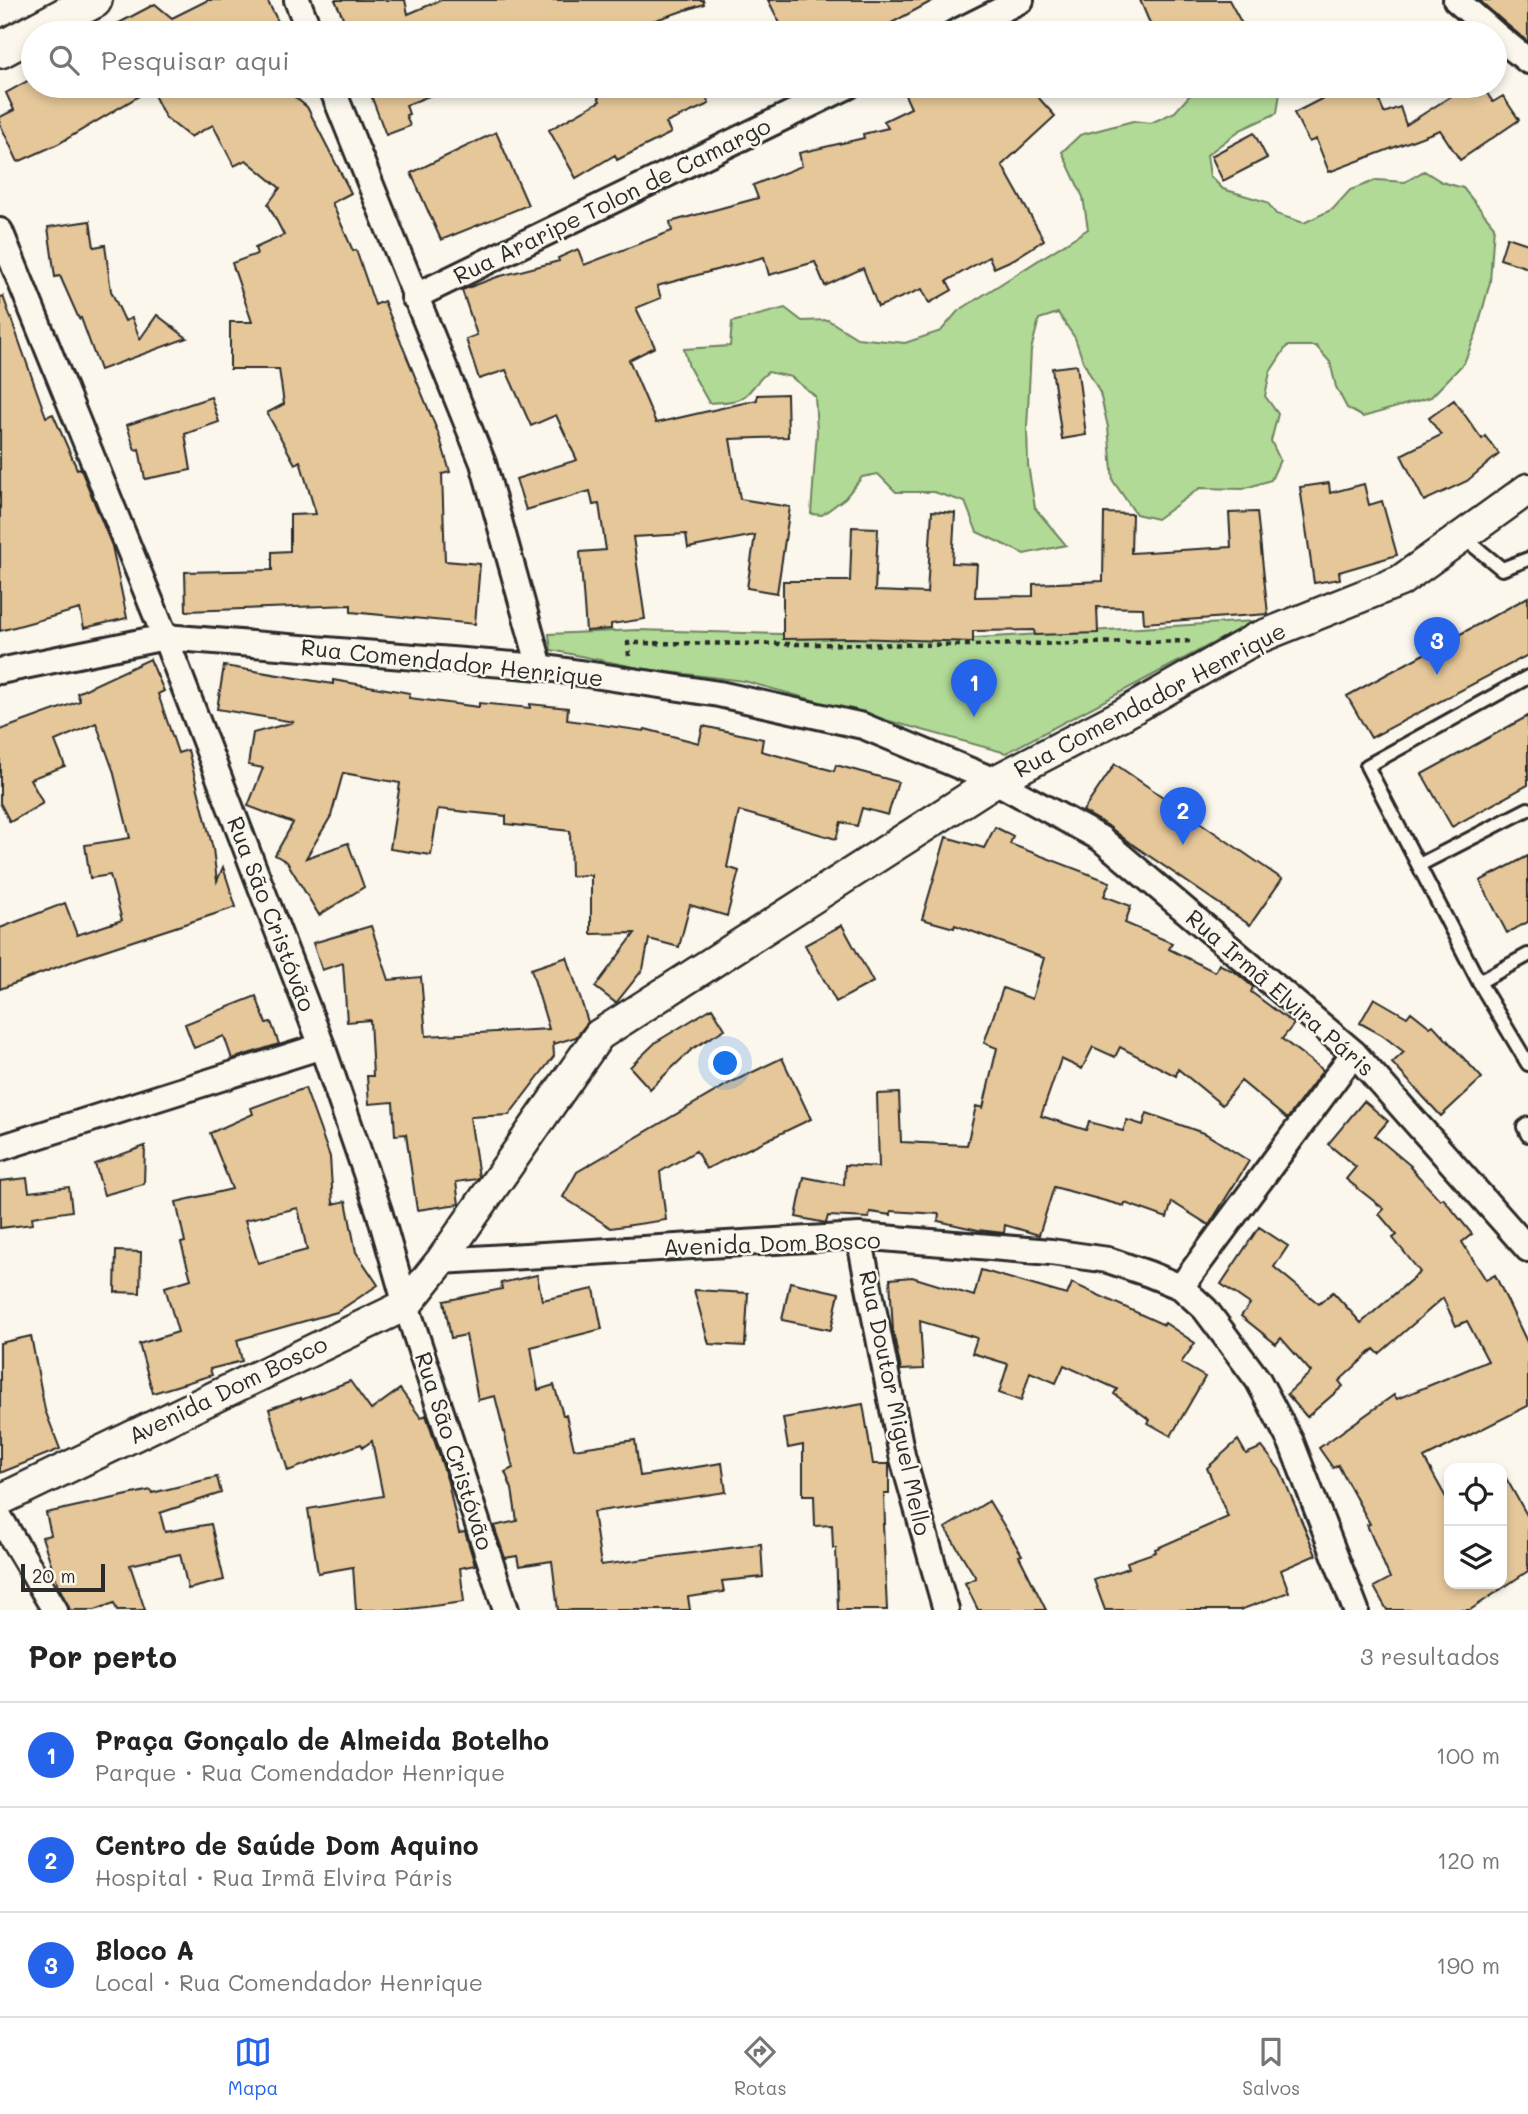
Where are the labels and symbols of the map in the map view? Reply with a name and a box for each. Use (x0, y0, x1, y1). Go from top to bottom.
street label: Rua Araripe Tolon de Camargo (448, 110, 775, 290)
street label: Rua Comendador Henrique (1008, 615, 1291, 784)
pin: 3 (1414, 617, 1460, 675)
street label: Rua Comendador Henrique (299, 631, 605, 693)
pin: 1 (951, 659, 997, 717)
pin: 2 (1160, 787, 1206, 845)
street label: Rua São Cristóvão (221, 812, 323, 1015)
street label: Rua Irmã Elvira Páris (1180, 902, 1381, 1082)
your location (708, 1046, 742, 1080)
street label: Avenida Dom Bosco (663, 1224, 881, 1262)
street label: Rua Doutor Miguel Mello (853, 1268, 939, 1538)
street label: Avenida Dom Bosco (123, 1328, 332, 1450)
street label: Rua São Cristóvão (409, 1348, 501, 1554)
scale bar (21, 1561, 105, 1593)

